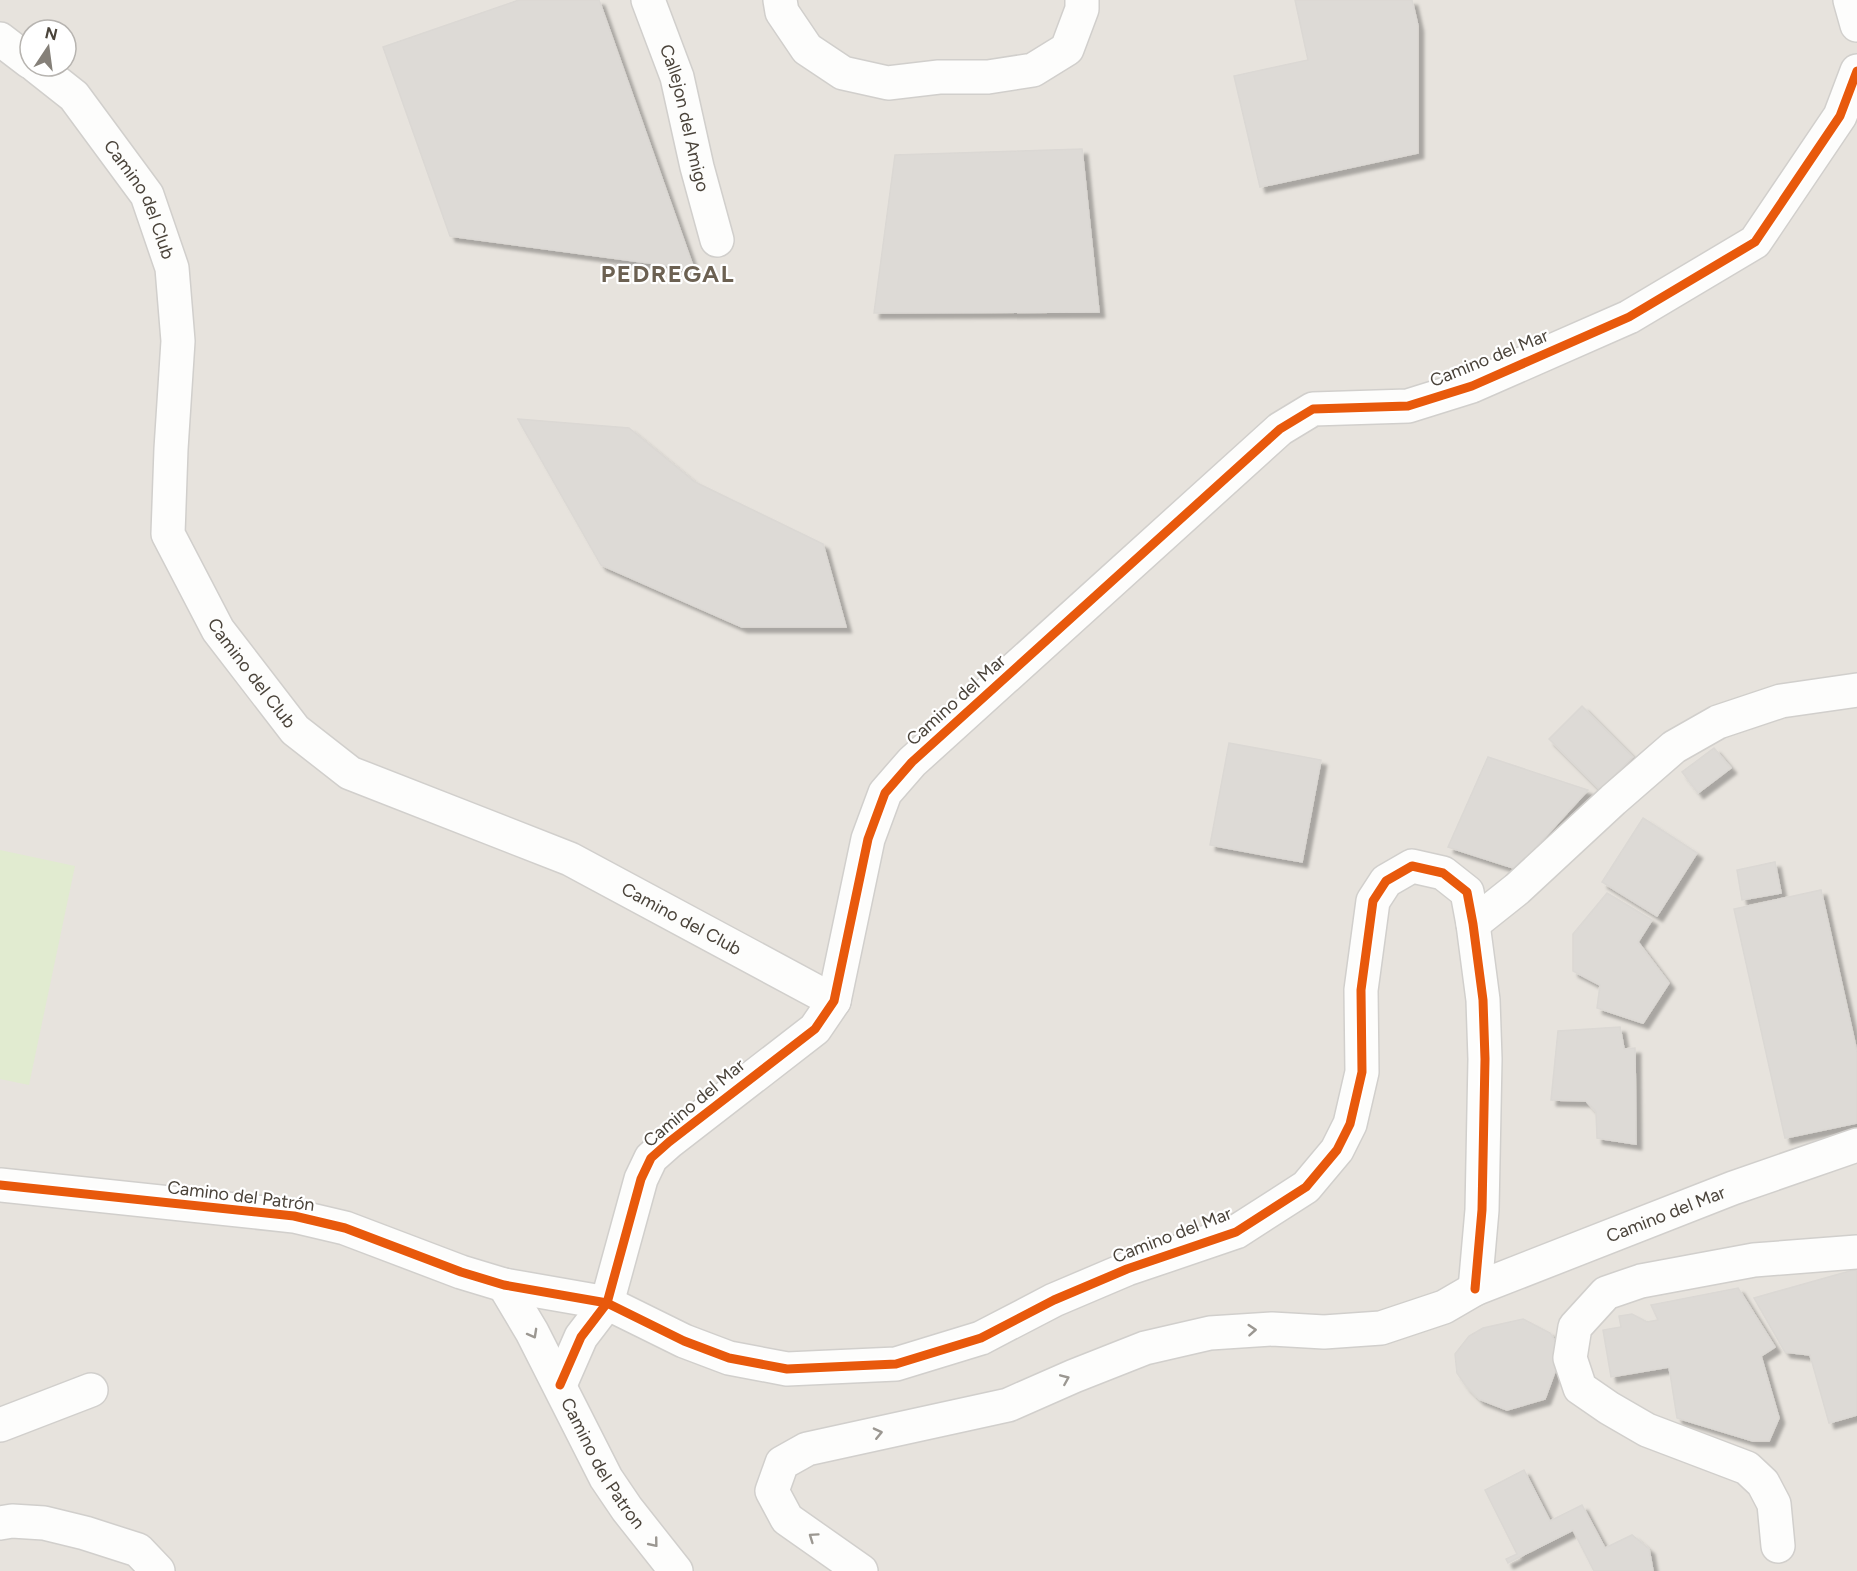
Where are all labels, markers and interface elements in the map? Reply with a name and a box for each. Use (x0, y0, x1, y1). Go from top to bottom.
north arrow (18, 18, 78, 78)
text: N (43, 23, 59, 45)
street label: Callejon del Amigo (655, 41, 714, 194)
street label: Camino del Club (99, 135, 179, 262)
district label: PEDREGAL (601, 259, 735, 288)
street label: Camino del Mar (1427, 324, 1551, 392)
street label: Camino del Club (203, 614, 301, 733)
street label: Camino del Mar (902, 650, 1010, 750)
street label: Camino del Club (618, 878, 745, 960)
street label: Camino del Mar (639, 1054, 749, 1152)
street label: Camino del Patrón (166, 1176, 316, 1216)
street label: Camino del Mar (1603, 1181, 1728, 1248)
street label: Camino del Mar (1109, 1202, 1235, 1268)
one-way arrow (1248, 1324, 1257, 1337)
one-way arrow (526, 1328, 537, 1339)
one-way arrow (1059, 1375, 1070, 1387)
street label: Camino del Patron (556, 1394, 649, 1533)
one-way arrow (873, 1427, 883, 1440)
one-way arrow (809, 1533, 820, 1544)
one-way arrow (647, 1536, 658, 1547)

